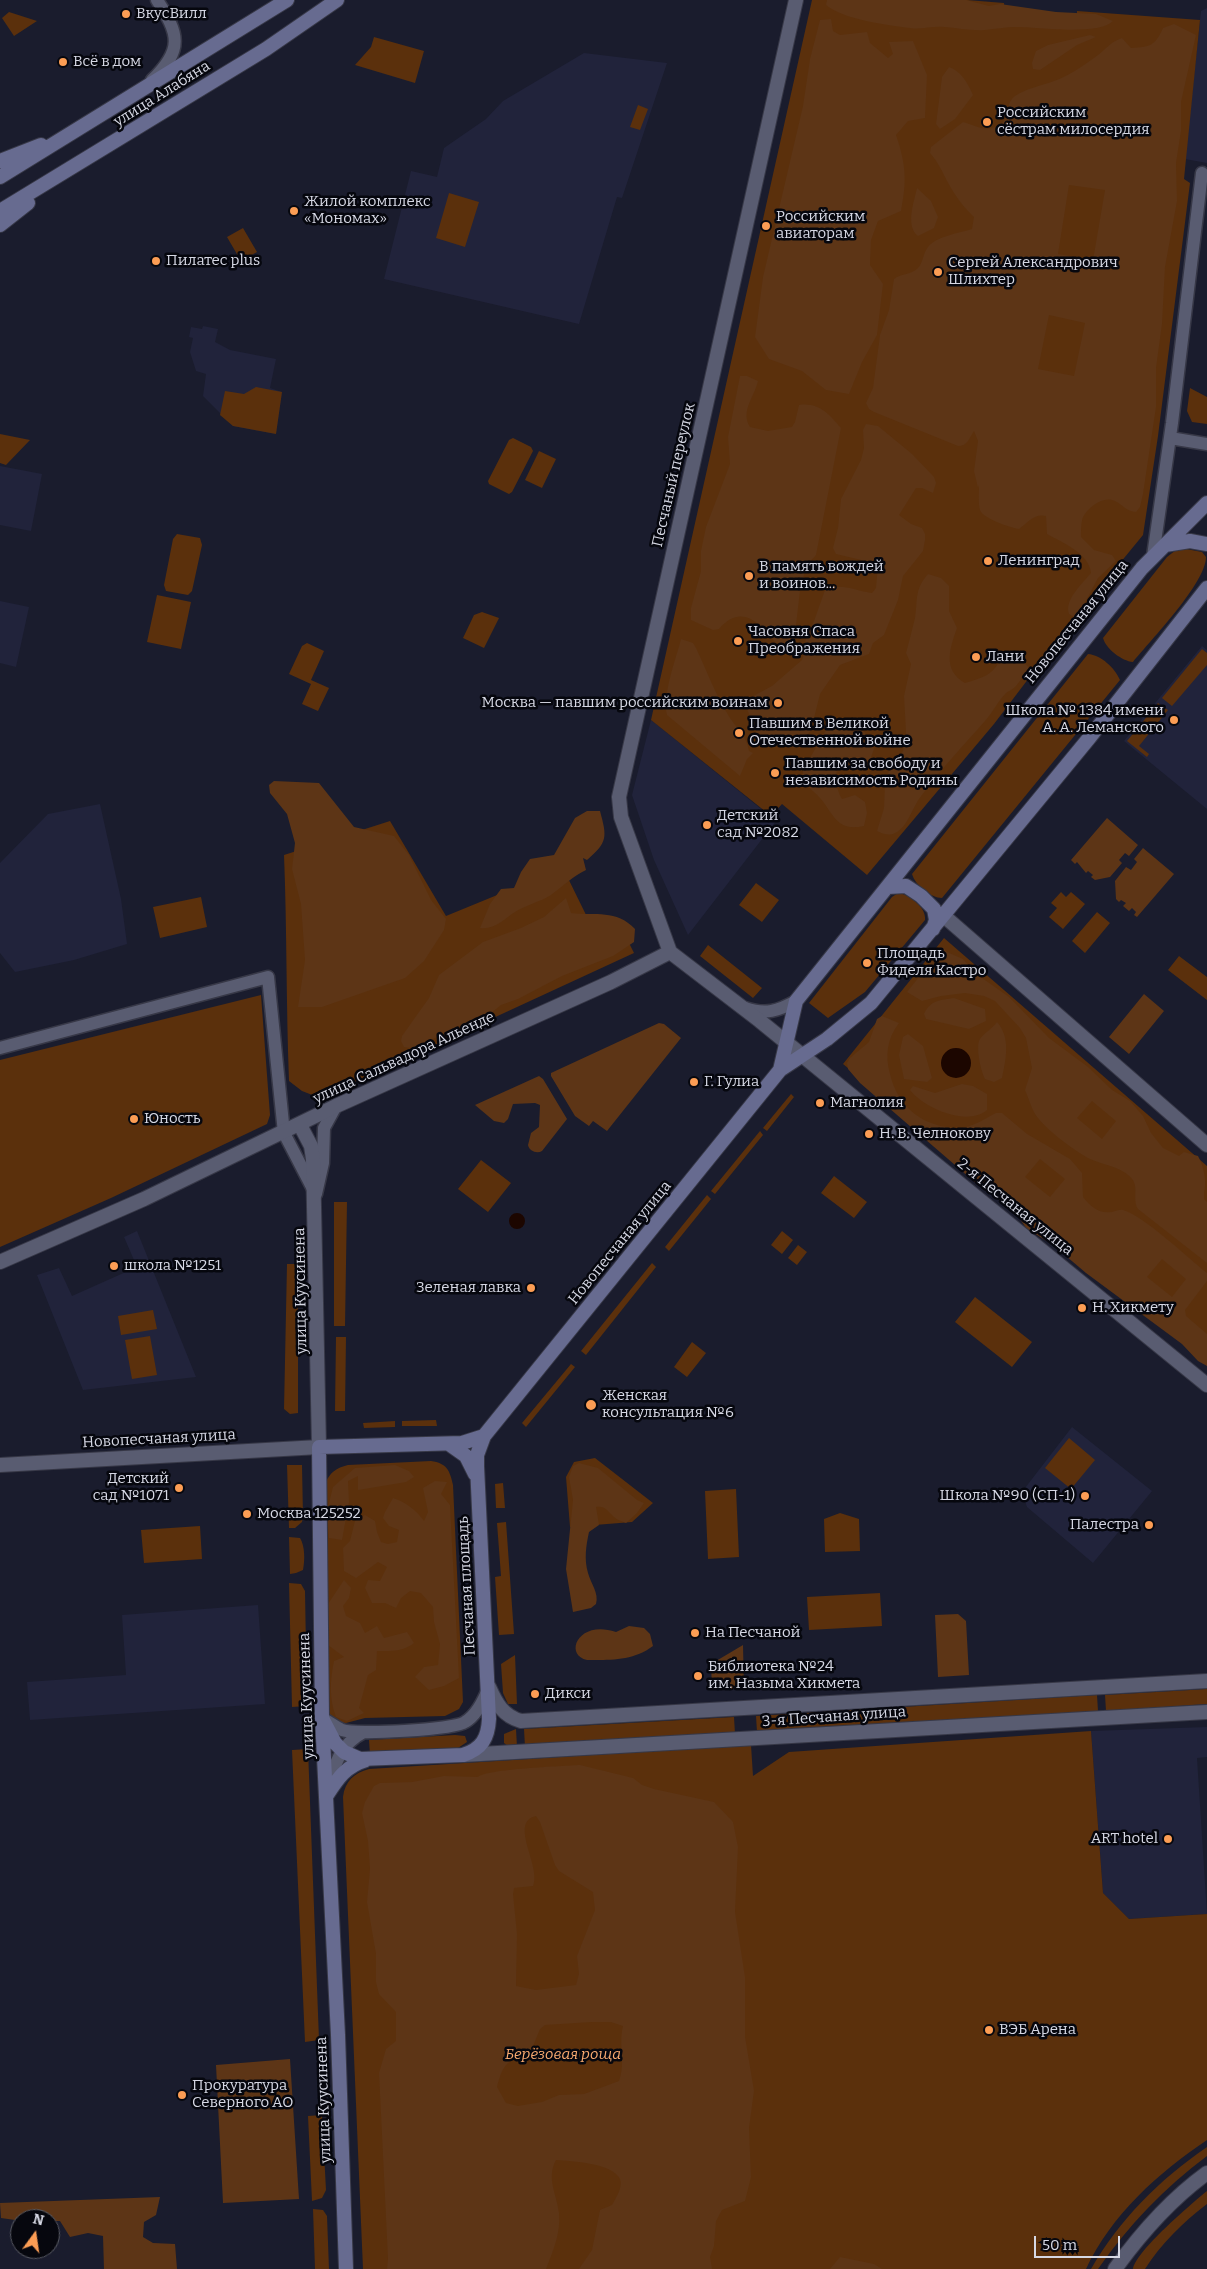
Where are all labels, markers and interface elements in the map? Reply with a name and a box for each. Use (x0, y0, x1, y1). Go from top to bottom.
place label: ВкусВилл (136, 5, 207, 23)
marker: ВкусВилл (120, 8, 132, 20)
place label: Всё в дом (73, 53, 141, 71)
marker: Всё в дом (57, 56, 69, 68)
street label: улица Алабяна (110, 57, 214, 131)
place label: Российским сёстрам милосердия (997, 104, 1150, 139)
marker: Российским сёстрам милосердия (981, 116, 993, 128)
place label: Жилой комплекс «Мономах» (304, 193, 431, 228)
marker: Жилой комплекс «Мономах» (288, 205, 300, 217)
place label: Российским авиаторам (776, 208, 865, 243)
marker: Российским авиаторам (760, 220, 772, 232)
place label: Пилатес plus (166, 252, 260, 270)
place label: Сергей Александрович Шлихтер (948, 254, 1118, 289)
marker: Пилатес plus (150, 255, 162, 267)
marker: Сергей Александрович Шлихтер (932, 266, 944, 278)
street label: Песчаный переулок (649, 401, 699, 549)
place label: Ленинград (998, 552, 1080, 570)
marker: Ленинград (982, 555, 994, 567)
street label: Новопесчаная улица (1022, 557, 1132, 687)
place label: В память вождей и воинов... (759, 558, 884, 593)
marker: В память вождей и воинов... (743, 570, 755, 582)
place label: Часовня Спаса Преображения (748, 623, 860, 658)
marker: Часовня Спаса Преображения (732, 635, 744, 647)
place label: Лани (986, 648, 1024, 666)
marker: Лани (970, 651, 982, 663)
place label: Москва — павшим российским воинам (482, 694, 768, 712)
marker: Москва — павшим российским воинам (772, 697, 784, 709)
place label: Школа № 1384 имени А. А. Леманского (1005, 702, 1164, 737)
marker: Школа № 1384 имени А. А. Леманского (1168, 714, 1180, 726)
place label: Павшим в Великой Отечественной войне (749, 715, 911, 750)
marker: Павшим в Великой Отечественной войне (733, 727, 745, 739)
place label: Павшим за свободу и независимость Родины (785, 755, 958, 790)
marker: Павшим за свободу и независимость Родины (769, 767, 781, 779)
place label: Детский сад №2082 (717, 807, 799, 842)
marker: Детский сад №2082 (701, 819, 713, 831)
place label: Площадь Фиделя Кастро (877, 945, 986, 980)
marker: Площадь Фиделя Кастро (861, 957, 873, 969)
street label: улица Сальвадора Альенде (310, 1008, 498, 1108)
place label: Г. Гулиа (704, 1073, 759, 1091)
marker: Г. Гулиа (688, 1076, 700, 1088)
place label: Магнолия (830, 1094, 904, 1112)
marker: Магнолия (814, 1097, 826, 1109)
place label: Юность (144, 1110, 200, 1128)
marker: Юность (128, 1113, 140, 1125)
place label: Н. В. Челнокову (879, 1125, 991, 1143)
marker: Н. В. Челнокову (863, 1128, 875, 1140)
street label: 2-я Песчаная улица (953, 1155, 1077, 1259)
street label: Новопесчаная улица (565, 1178, 675, 1308)
street label: улица Куусинена (291, 1227, 311, 1355)
place label: школа №1251 (124, 1257, 221, 1275)
marker: школа №1251 (108, 1260, 120, 1272)
place label: Зеленая лавка (416, 1279, 521, 1297)
marker: Зеленая лавка (525, 1282, 537, 1294)
place label: Н. Хикмету (1092, 1299, 1174, 1317)
marker: Н. Хикмету (1076, 1302, 1088, 1314)
place label: Женская консультация №6 (602, 1387, 734, 1422)
marker: Женская консультация №6 (584, 1398, 598, 1412)
street label: Новопесчаная улица (82, 1426, 236, 1452)
place label: Детский сад №1071 (93, 1470, 169, 1505)
marker: Детский сад №1071 (173, 1482, 185, 1494)
place label: Школа №90 (СП-1) (940, 1487, 1075, 1505)
marker: Школа №90 (СП-1) (1079, 1490, 1091, 1502)
place label: Москва 125252 (257, 1505, 361, 1523)
marker: Москва 125252 (241, 1508, 253, 1520)
street label: Песчаная площадь (454, 1516, 480, 1656)
place label: Палестра (1070, 1516, 1139, 1534)
marker: Палестра (1143, 1519, 1155, 1531)
place label: На Песчаной (705, 1624, 800, 1642)
marker: На Песчаной (689, 1627, 701, 1639)
street label: улица Куусинена (296, 1632, 318, 1760)
place label: Библиотека №24 им. Назыма Хикмета (708, 1658, 860, 1693)
marker: Библиотека №24 им. Назыма Хикмета (692, 1670, 704, 1682)
place label: Дикси (545, 1685, 591, 1703)
marker: Дикси (529, 1688, 541, 1700)
street label: 3-я Песчаная улица (761, 1703, 907, 1731)
place label: ART hotel (1091, 1830, 1158, 1848)
marker: ART hotel (1162, 1833, 1174, 1845)
place label: ВЭБ Арена (999, 2021, 1076, 2039)
marker: ВЭБ Арена (983, 2024, 995, 2036)
street label: улица Куусинена (313, 2036, 335, 2164)
park label: Берёзовая роща (505, 2046, 621, 2064)
place label: Прокуратура Северного АО (192, 2077, 293, 2112)
marker: Прокуратура Северного АО (176, 2089, 188, 2101)
north arrow (10, 2209, 60, 2259)
text: N (31, 2210, 46, 2229)
scale bar (1037, 2226, 1123, 2258)
text: 50 m (1042, 2236, 1077, 2254)

